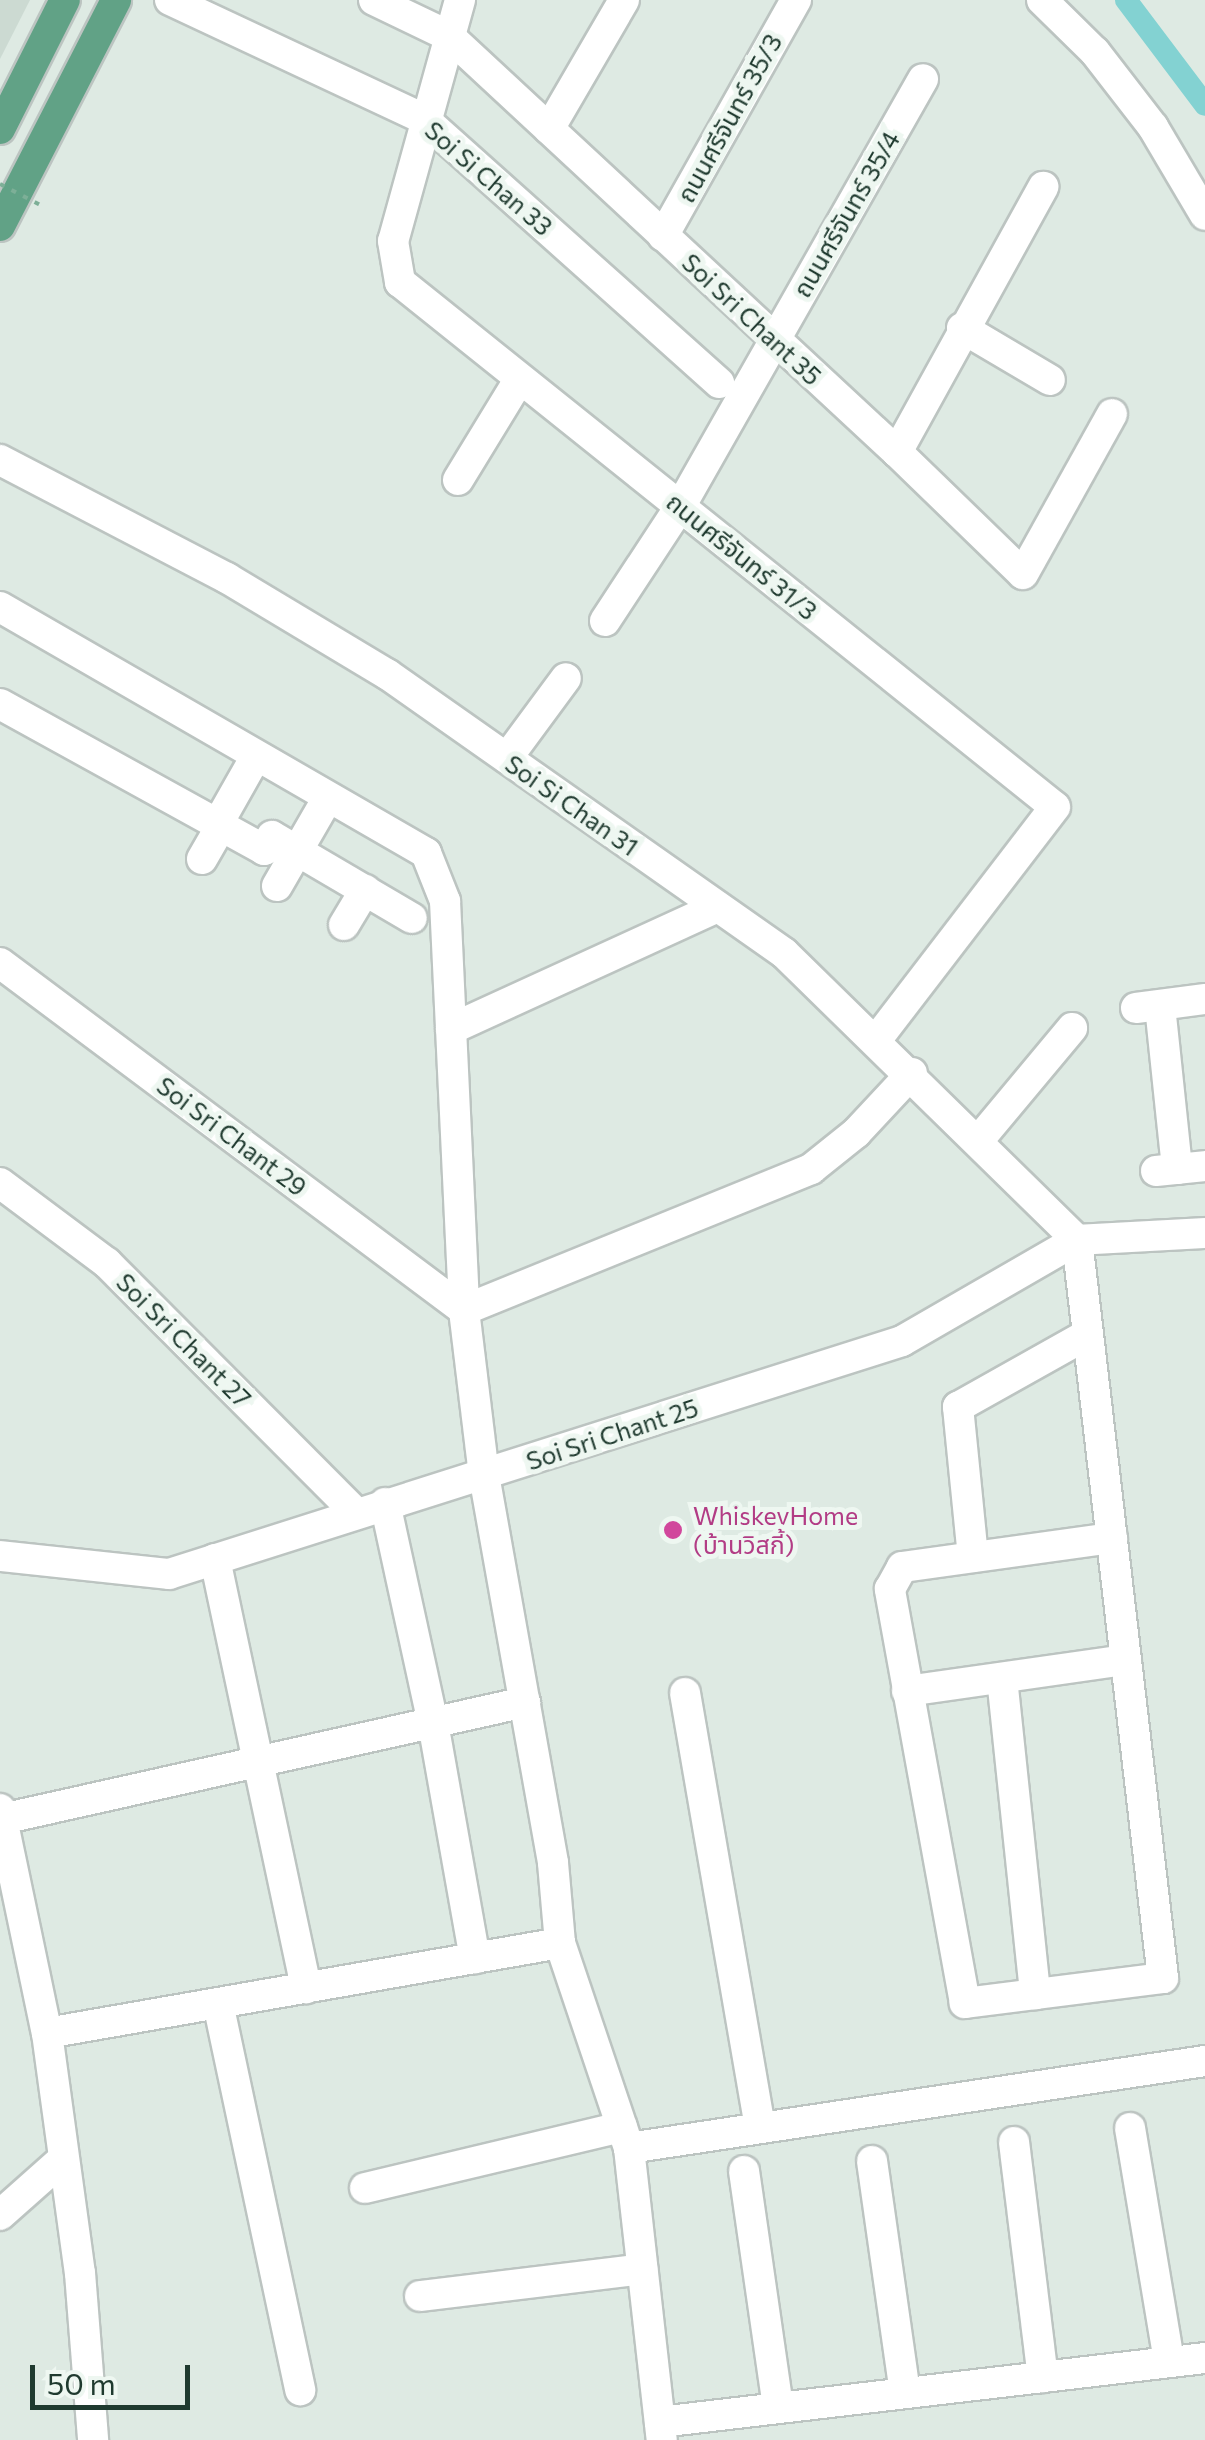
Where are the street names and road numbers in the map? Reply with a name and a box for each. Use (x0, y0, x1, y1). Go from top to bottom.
street label: ถนนศรีจันทร์ 35/3 (670, 29, 788, 207)
street label: Soi Si Chan 33 (419, 115, 559, 241)
street label: ถนนศรีจันทร์ 35/4 (786, 126, 906, 302)
street label: Soi Sri Chant 35 (676, 247, 828, 391)
street label: ถนนศรีจันทร์ 31/3 (661, 486, 823, 626)
street label: Soi Si Chan 31 (500, 748, 644, 862)
street label: Soi Sri Chant 29 (151, 1070, 313, 1202)
street label: Soi Sri Chant 27 (111, 1267, 257, 1413)
street label: Soi Sri Chant 25 (522, 1392, 702, 1476)

